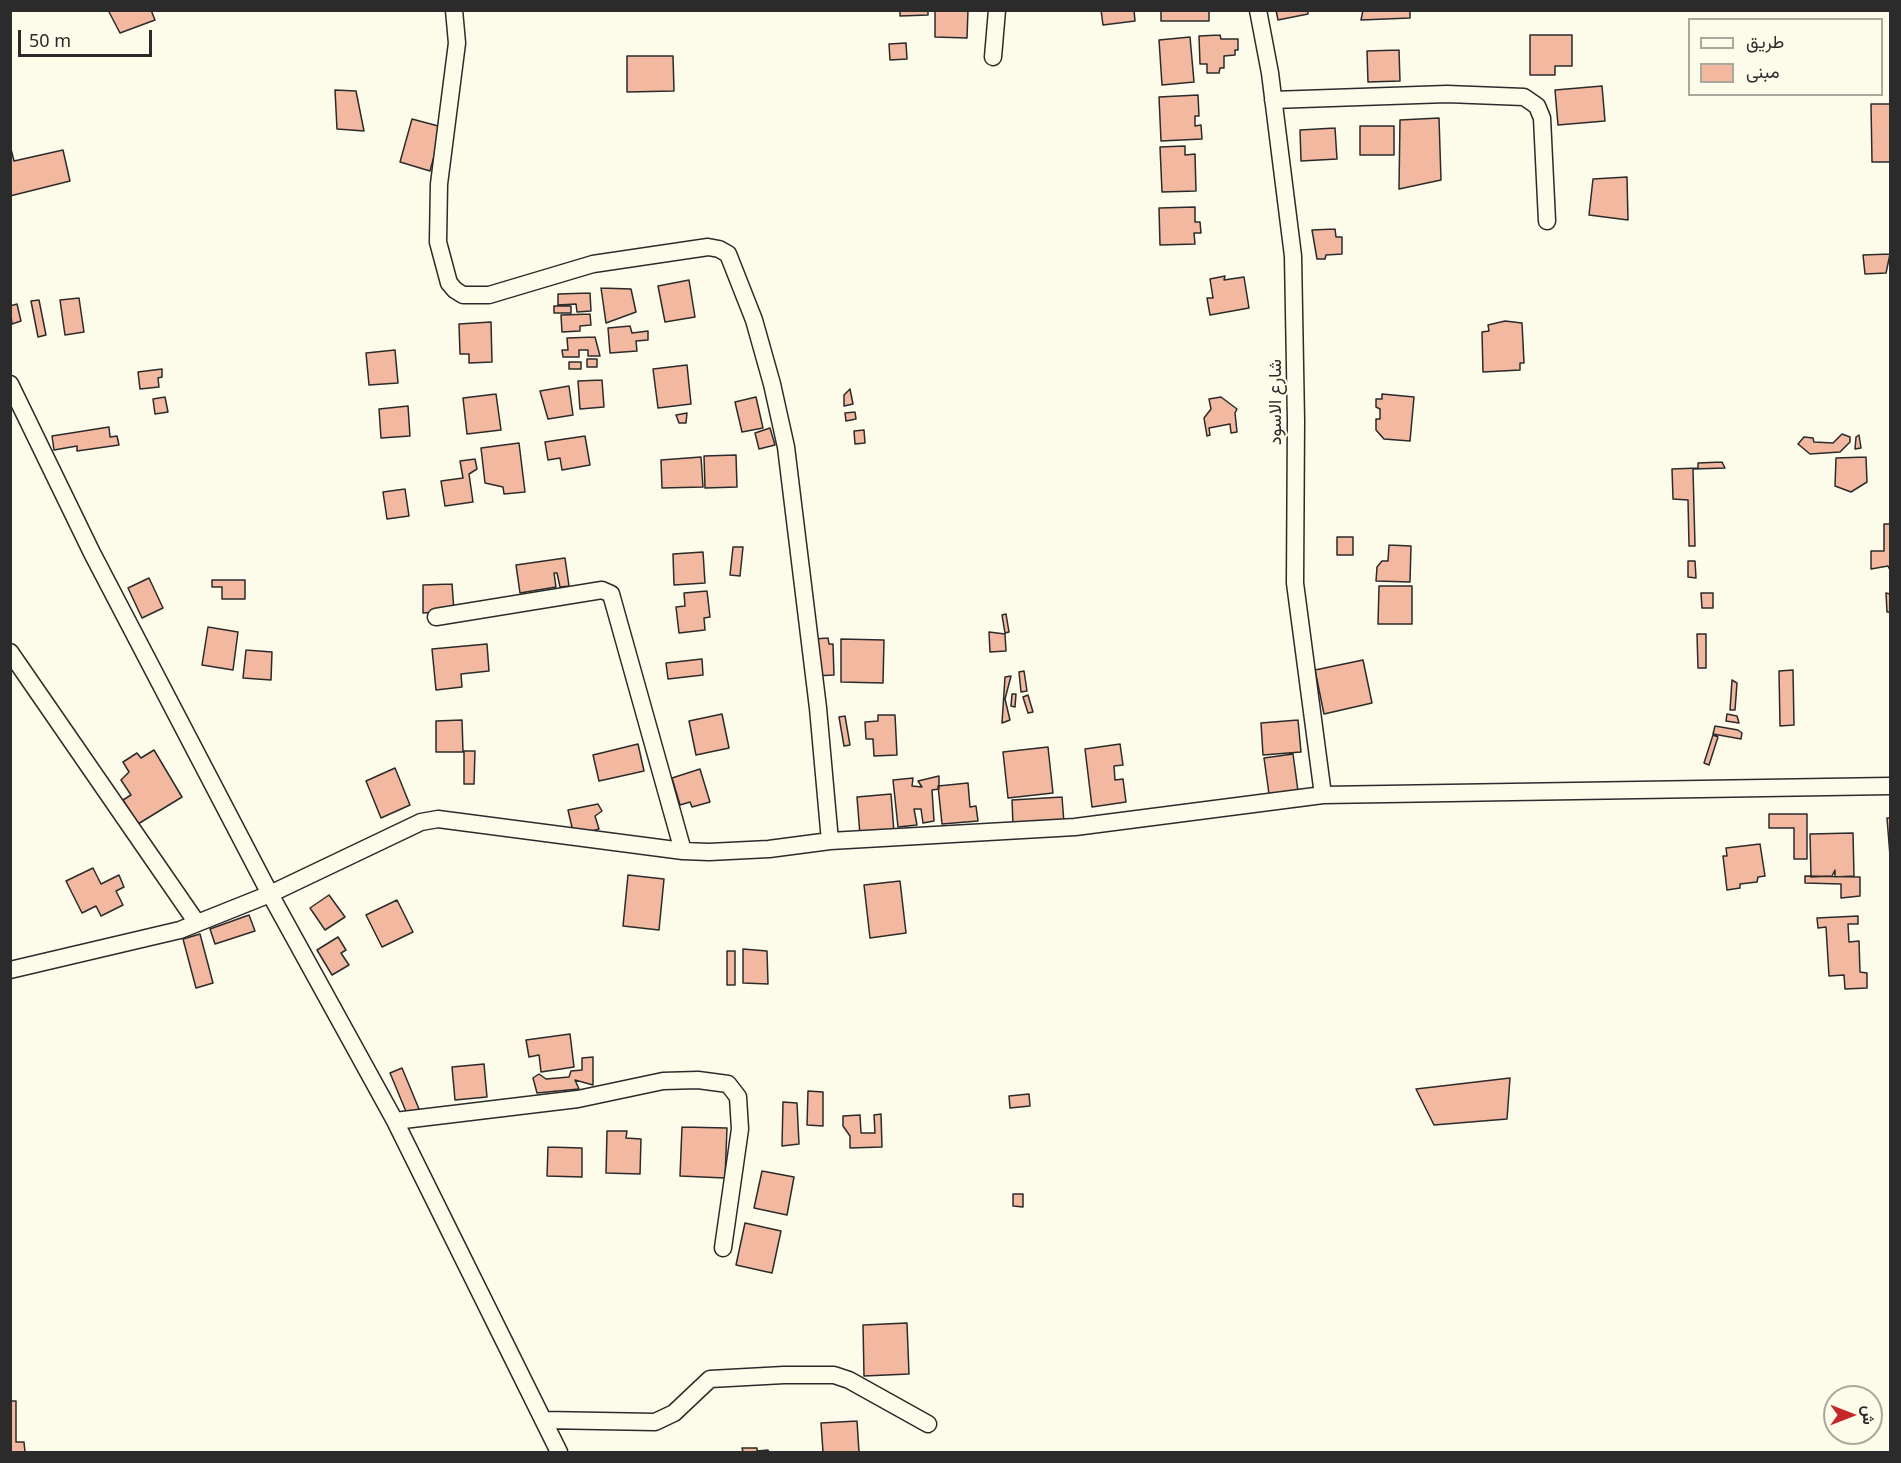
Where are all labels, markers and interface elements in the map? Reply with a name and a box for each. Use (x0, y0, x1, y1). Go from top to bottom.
scale bar (21, 18, 154, 56)
legend (1688, 18, 1883, 96)
text: 50 m (29, 28, 71, 52)
text: طريق (1746, 29, 1784, 53)
text: مبنى (1746, 59, 1780, 83)
street label: شارع الاسود (1265, 359, 1287, 445)
north arrow (1823, 1385, 1883, 1445)
text: ش (1858, 1405, 1880, 1425)

